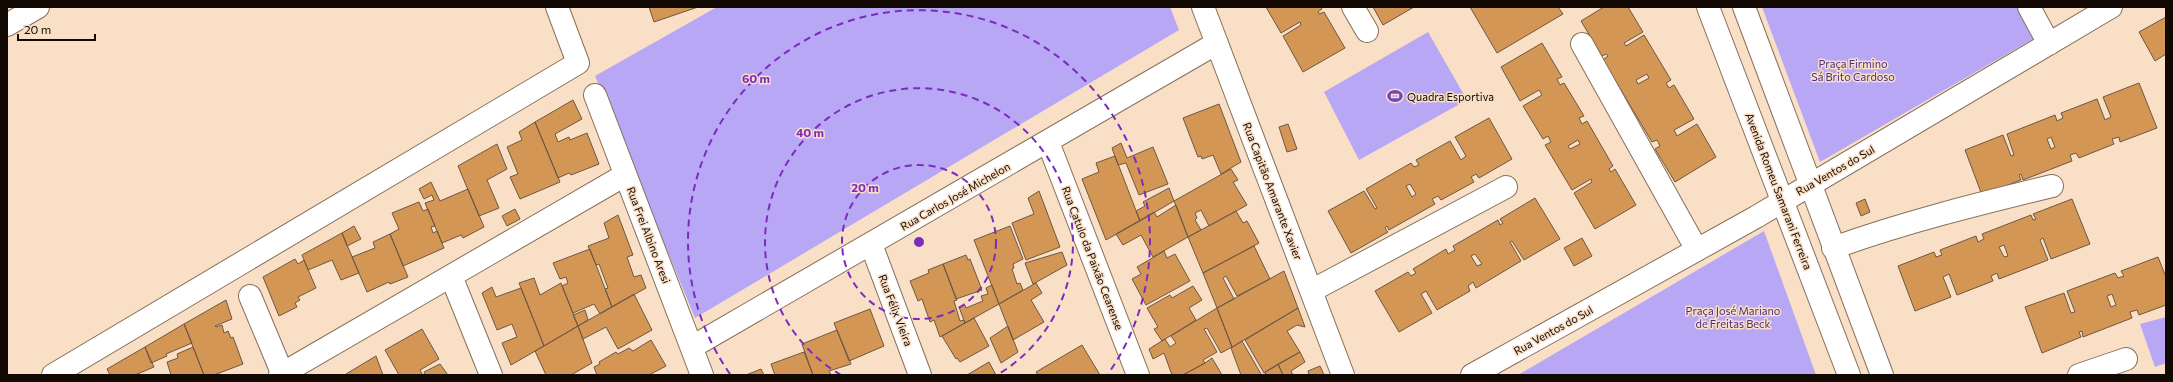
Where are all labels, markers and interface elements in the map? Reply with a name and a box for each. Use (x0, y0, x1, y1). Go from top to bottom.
scale bar (18, 16, 95, 42)
text: 20 m (24, 22, 51, 36)
park label: Praça Firmino Sá Brito Cardoso (1811, 57, 1895, 83)
text: 60 m (742, 71, 770, 85)
sports icon: Quadra Esportiva (1386, 87, 1404, 105)
place label: Quadra Esportiva (1407, 90, 1494, 103)
street label: Avenida Romeu Samarani Ferreira (1743, 111, 1815, 271)
street label: Rua Capitão Amarante Xavier (1241, 120, 1305, 262)
text: 40 m (796, 125, 824, 139)
street label: Rua Ventos do Sul (1793, 142, 1877, 198)
street label: Rua Carlos José Michelon (898, 159, 1013, 234)
text: 20 m (851, 180, 879, 194)
street label: Rua Catulo da Paixão Cearense (1060, 184, 1127, 332)
street label: Rua Frei Albino Aresi (625, 185, 673, 285)
centre of rings (912, 235, 926, 249)
street label: Rua Félix Vieira (876, 272, 916, 348)
street label: Rua Ventos do Sul (1511, 303, 1595, 357)
park label: Praça José Mariano de Freitas Beck (1686, 304, 1781, 330)

